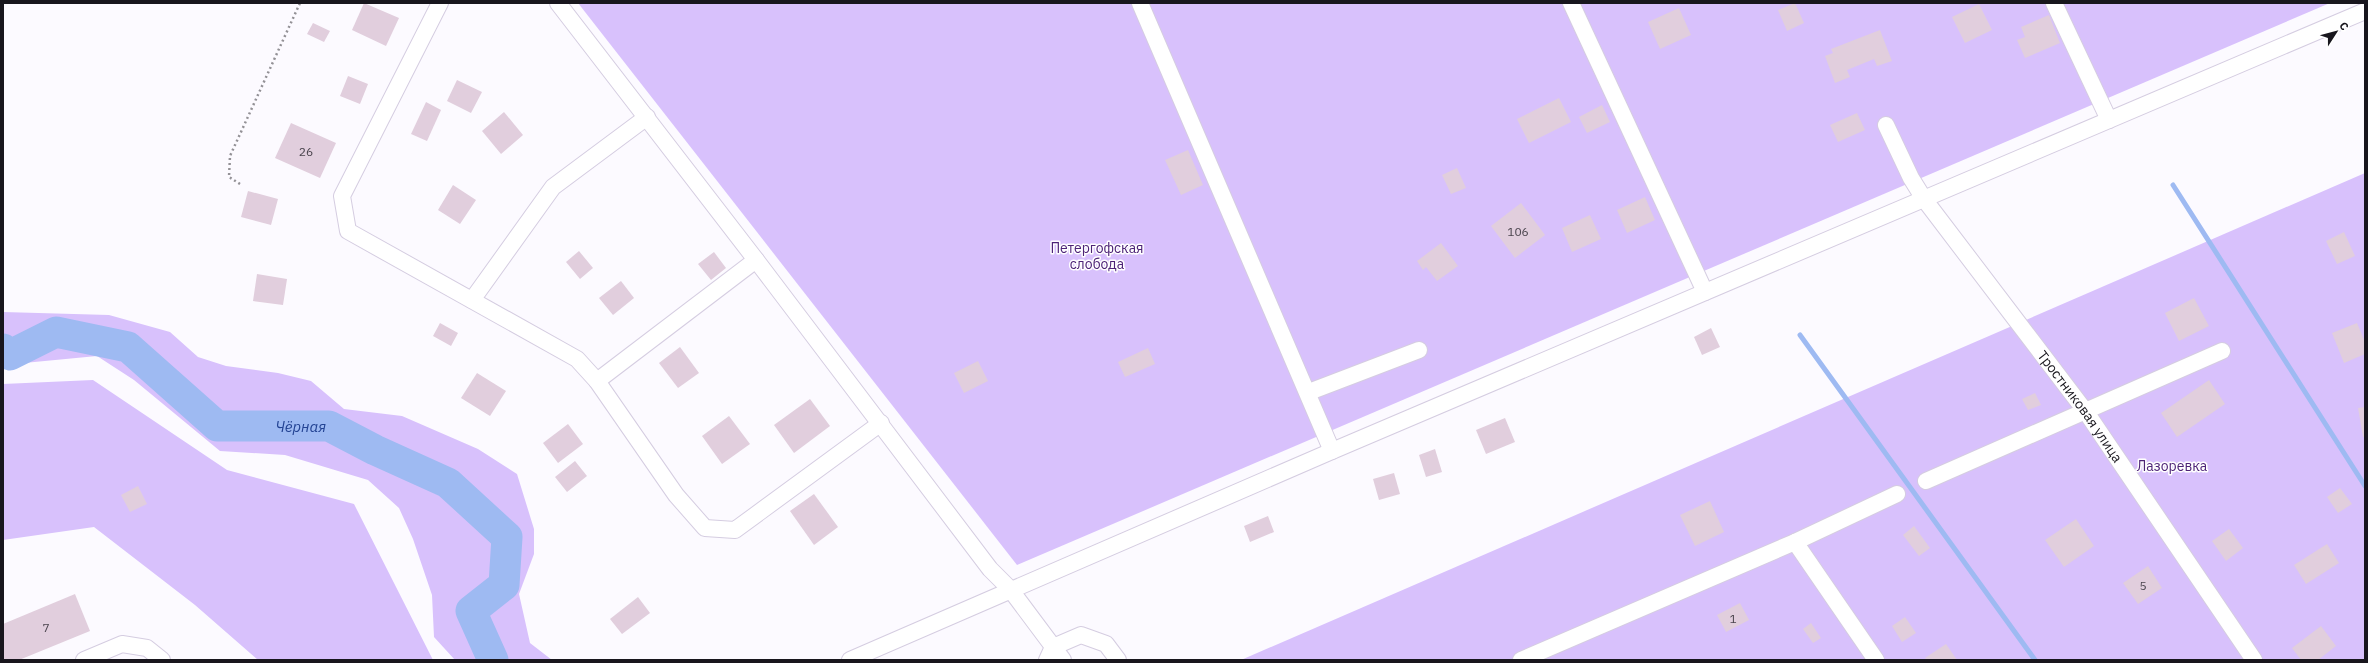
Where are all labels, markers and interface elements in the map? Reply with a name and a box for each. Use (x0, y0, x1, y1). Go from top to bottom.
north arrow (2316, 12, 2356, 52)
text: С (2336, 19, 2352, 33)
house number: 26 (299, 144, 313, 159)
house number: 106 (1507, 224, 1529, 239)
park label: Петергофская слобода (1050, 239, 1144, 273)
street label: Тростниковая улица (2034, 347, 2127, 466)
water label: Чёрная (275, 417, 326, 436)
park label: Лазоревка (2137, 457, 2208, 475)
house number: 5 (2139, 578, 2147, 593)
house number: 1 (1729, 611, 1737, 626)
house number: 7 (42, 620, 50, 635)

